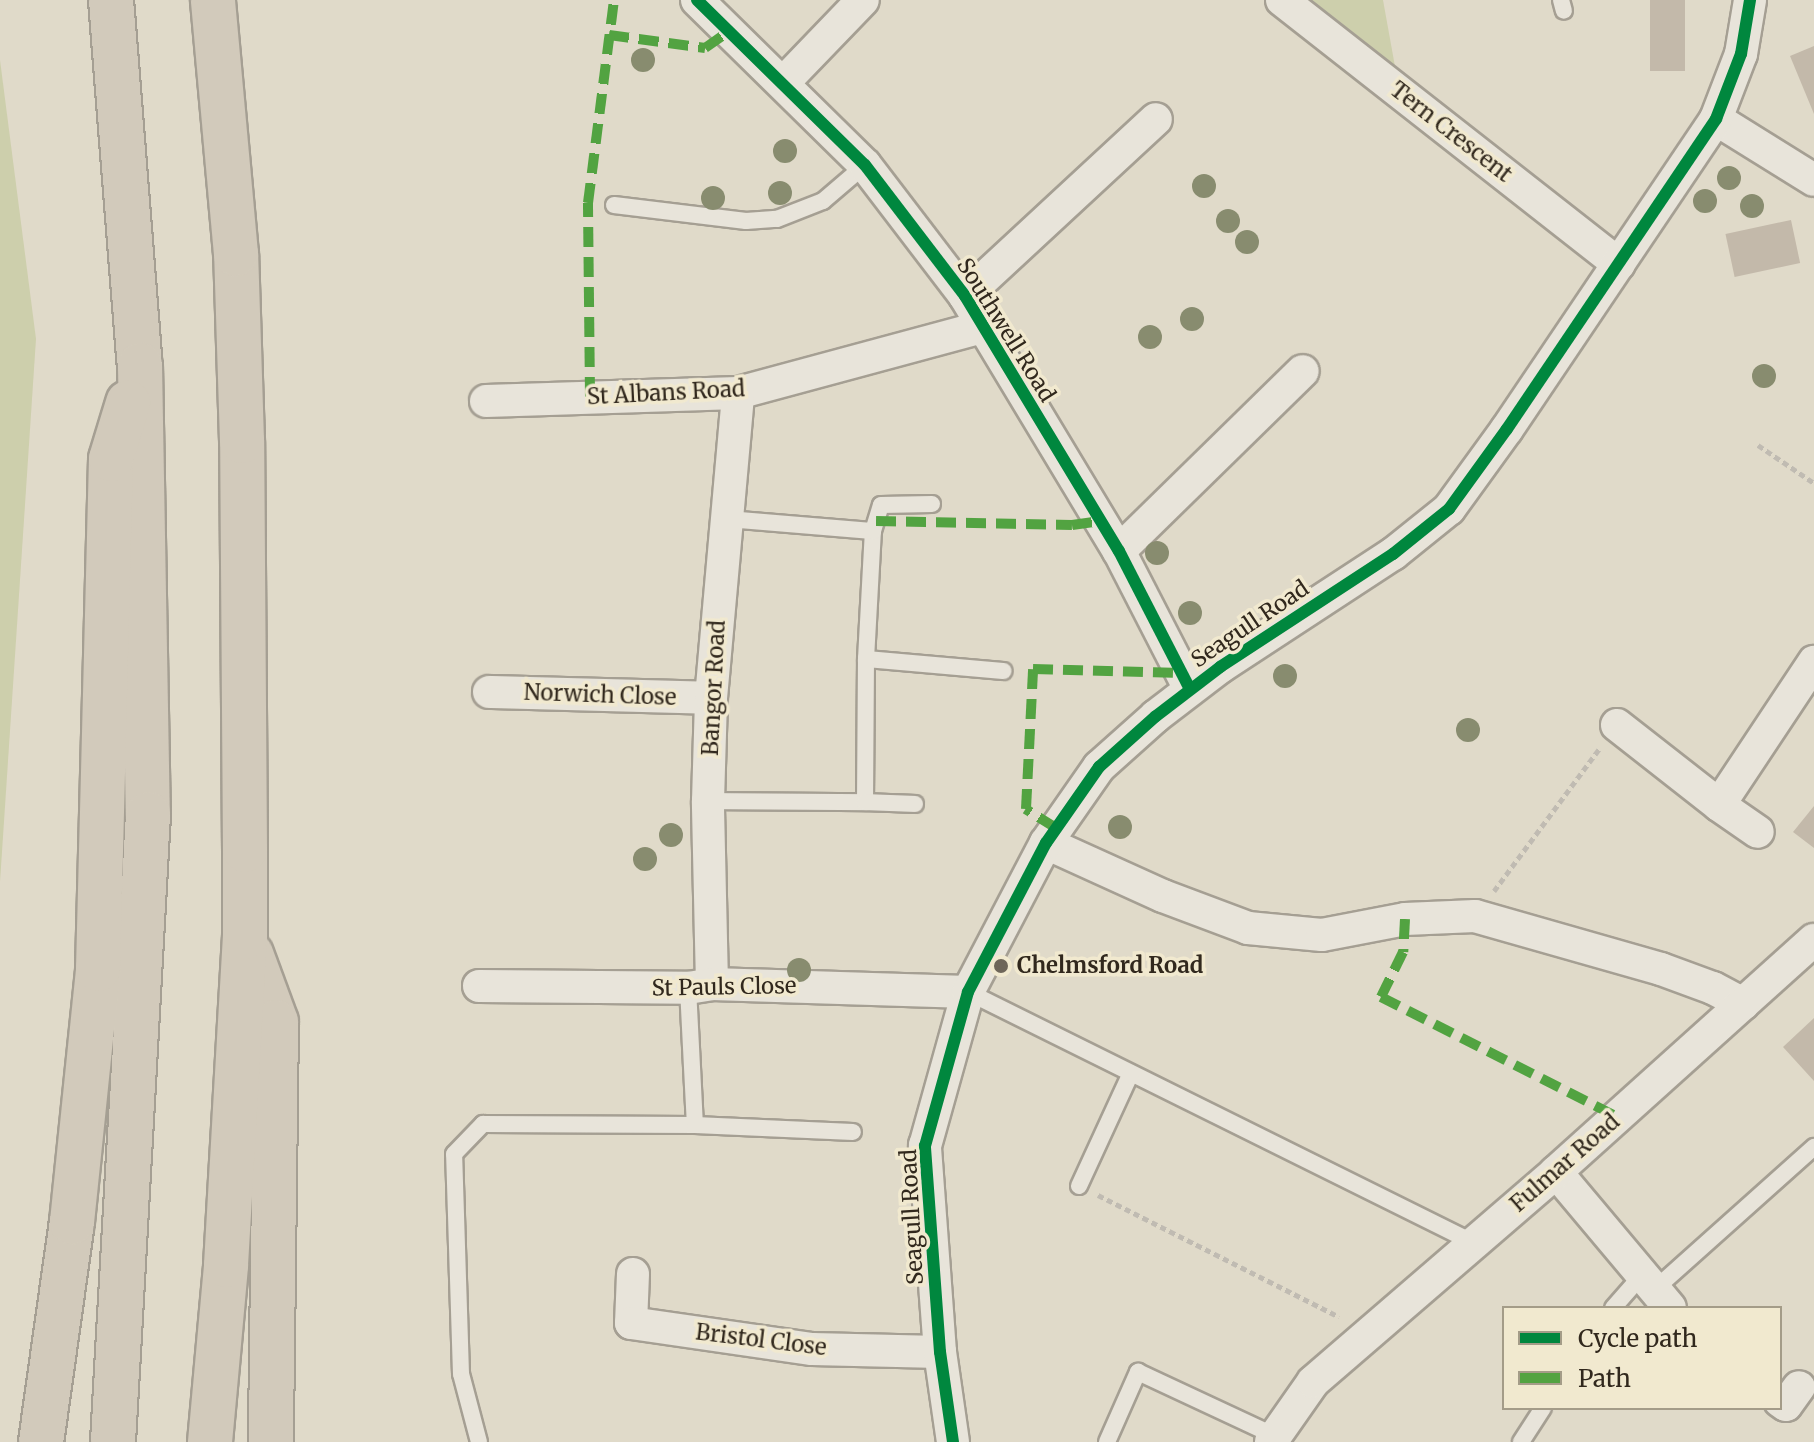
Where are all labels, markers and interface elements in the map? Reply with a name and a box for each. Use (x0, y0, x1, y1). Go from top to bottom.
street label: Tern Crescent (1385, 76, 1517, 188)
street label: Southwell Road (951, 253, 1061, 407)
street label: St Albans Road (586, 376, 746, 410)
street label: Seagull Road (1186, 575, 1314, 673)
street label: Bangor Road (697, 620, 731, 756)
street label: Norwich Close (523, 679, 677, 711)
place label: Chelmsford Road (1017, 953, 1203, 979)
marker: Chelmsford Road (992, 957, 1010, 975)
street label: St Pauls Close (651, 973, 797, 1001)
street label: Fulmar Road (1505, 1108, 1625, 1218)
street label: Seagull Road (895, 1148, 929, 1286)
legend (1502, 1306, 1782, 1410)
street label: Bristol Close (694, 1319, 828, 1361)
text: Cycle path (1578, 1323, 1697, 1354)
text: Path (1578, 1363, 1631, 1394)

